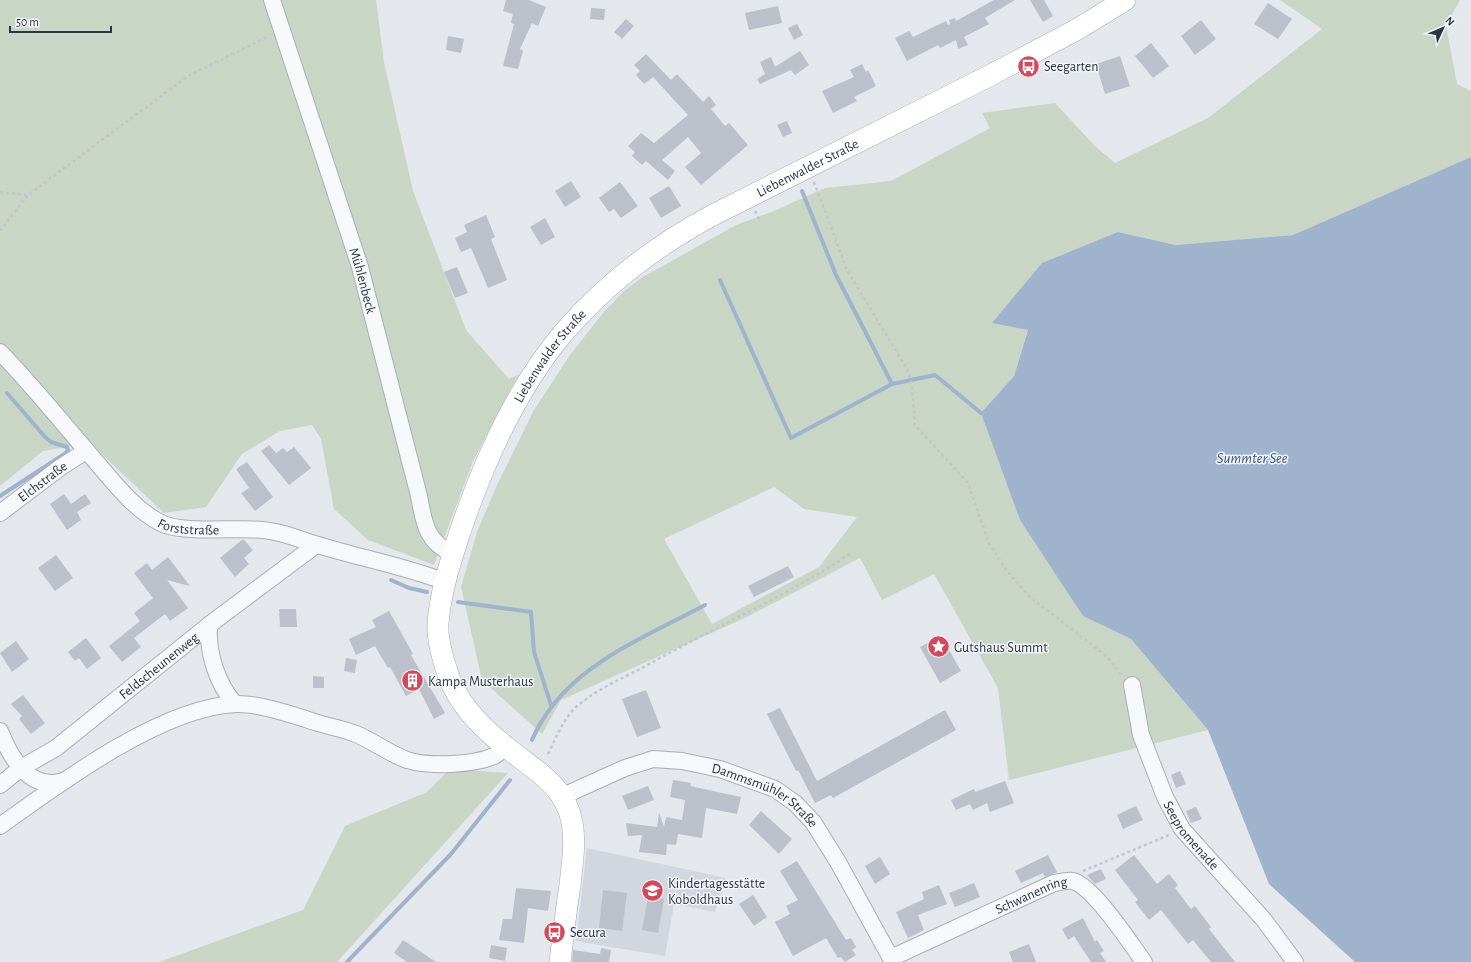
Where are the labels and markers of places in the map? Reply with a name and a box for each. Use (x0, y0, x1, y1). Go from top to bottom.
bus stop icon: Seegarten (1015, 53, 1041, 79)
place label: Seegarten (1044, 60, 1099, 74)
place icon: Gutshaus Summt (925, 634, 951, 660)
place label: Gutshaus Summt (954, 641, 1048, 655)
building icon: Kampa Musterhaus (399, 668, 425, 694)
place label: Kampa Musterhaus (428, 675, 533, 689)
place label: Kindertagesstätte Koboldhaus (668, 877, 765, 907)
school or university icon: Kindertagesstätte Koboldhaus (639, 878, 665, 904)
bus stop icon: Secura (542, 919, 568, 945)
place label: Secura (570, 926, 607, 940)

